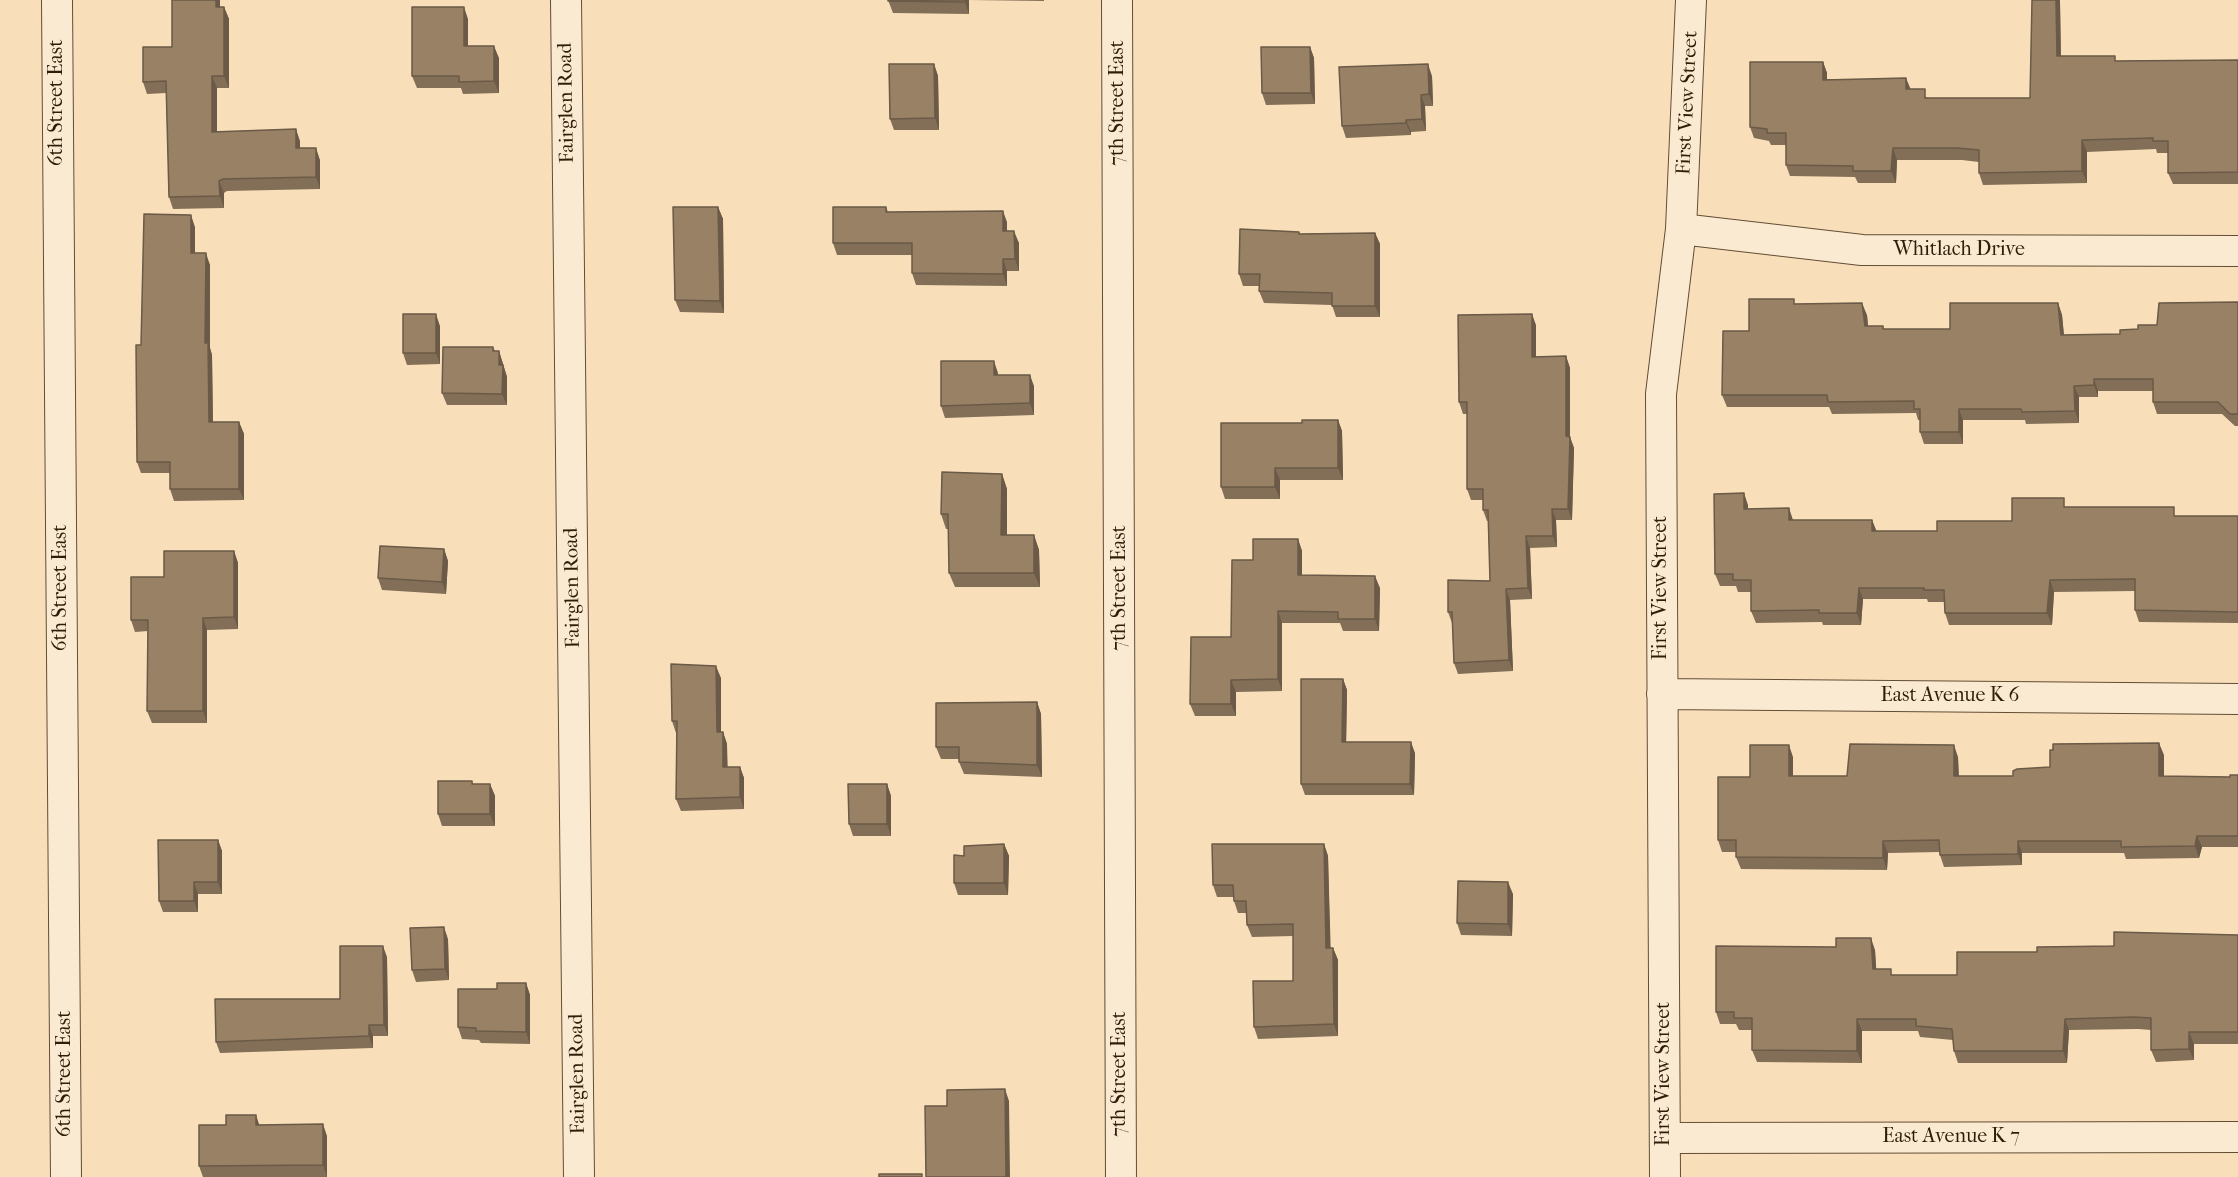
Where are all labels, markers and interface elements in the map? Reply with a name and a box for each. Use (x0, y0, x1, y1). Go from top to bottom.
street label: First View Street (1672, 30, 1704, 176)
street label: 6th Street East (45, 40, 69, 166)
street label: 7th Street East (1106, 40, 1130, 166)
street label: Fairglen Road (554, 43, 580, 163)
street label: Whitlach Drive (1893, 238, 2025, 262)
street label: First View Street (1649, 516, 1673, 660)
street label: 6th Street East (49, 525, 73, 651)
street label: 7th Street East (1108, 525, 1132, 651)
street label: Fairglen Road (560, 528, 586, 648)
street label: East Avenue K 6 (1881, 684, 2019, 708)
street label: First View Street (1652, 1002, 1676, 1146)
street label: 6th Street East (53, 1011, 77, 1137)
street label: 7th Street East (1108, 1011, 1132, 1137)
street label: Fairglen Road (565, 1014, 591, 1134)
street label: East Avenue K 7 (1882, 1125, 2020, 1149)

